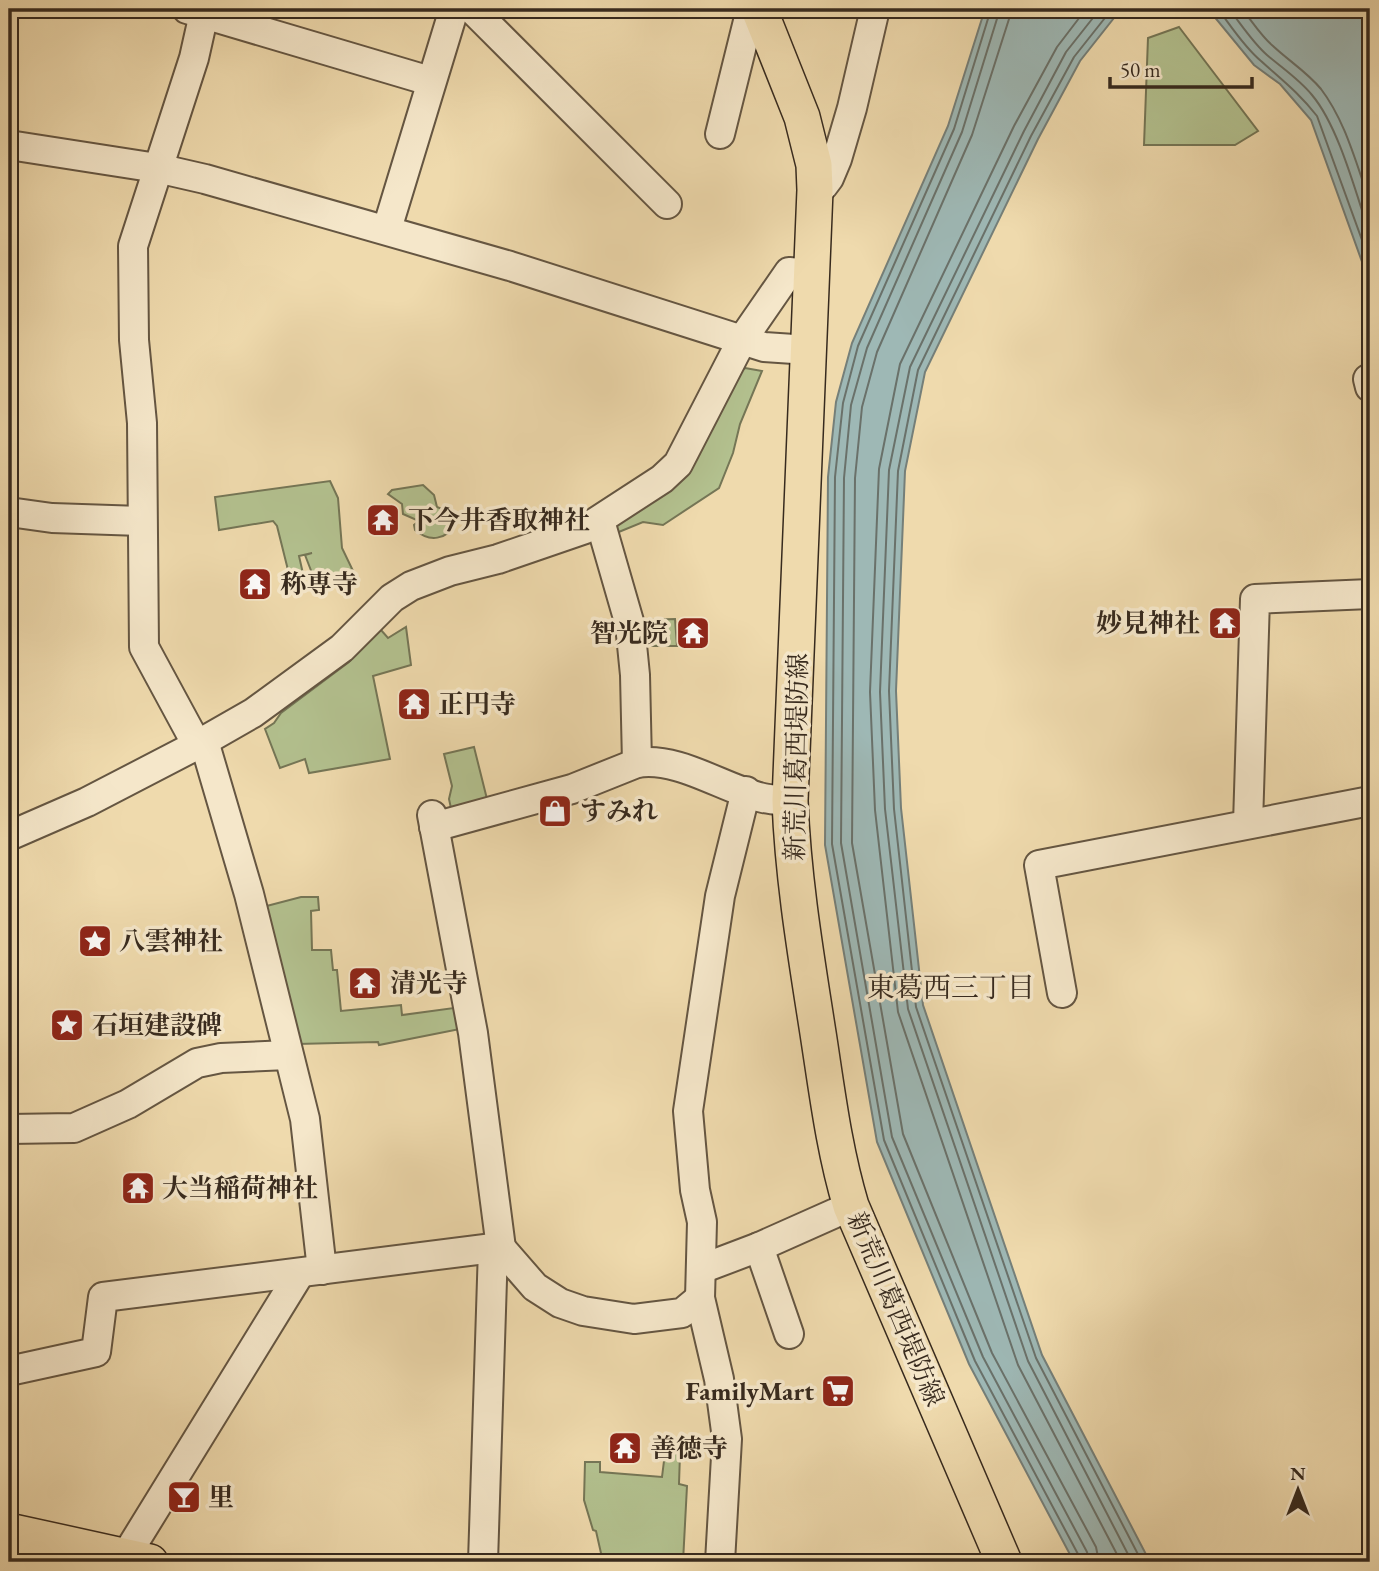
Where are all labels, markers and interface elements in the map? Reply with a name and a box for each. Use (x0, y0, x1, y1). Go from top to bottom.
scale bar (1110, 46, 1251, 90)
text: 50 m (1120, 56, 1161, 83)
temple icon: 下今井香取神社 (364, 501, 402, 539)
place label: 下今井香取神社 (408, 503, 590, 537)
temple icon: 称専寺 (236, 565, 274, 603)
place label: 称専寺 (280, 567, 358, 601)
temple icon: 妙見神社 (1206, 604, 1244, 642)
place label: 妙見神社 (1096, 606, 1200, 640)
temple icon: 智光院 (674, 614, 712, 652)
place label: 智光院 (590, 616, 668, 650)
street label: 新荒川葛西堤防線 (777, 653, 815, 861)
temple icon: 正円寺 (395, 685, 433, 723)
place label: 正円寺 (438, 687, 516, 721)
shop icon: すみれ (536, 792, 574, 830)
place label: すみれ (580, 794, 658, 828)
place icon: 八雲神社 (76, 922, 114, 960)
place label: 八雲神社 (119, 924, 223, 958)
temple icon: 清光寺 (346, 964, 384, 1002)
place label: 清光寺 (390, 966, 468, 1000)
district label: 東葛西三丁目 (867, 969, 1035, 1005)
place icon: 石垣建設碑 (48, 1006, 86, 1044)
place label: 石垣建設碑 (92, 1008, 222, 1042)
temple icon: 大当稲荷神社 (119, 1169, 157, 1207)
place label: 大当稲荷神社 (162, 1171, 318, 1205)
street label: 新荒川葛西堤防線 (840, 1207, 952, 1411)
supermarket icon: FamilyMart (819, 1372, 857, 1410)
place label: FamilyMart (686, 1374, 814, 1408)
temple icon: 善徳寺 (606, 1429, 644, 1467)
place label: 善徳寺 (650, 1431, 728, 1465)
north arrow (1264, 1456, 1334, 1526)
text: N (1290, 1461, 1306, 1486)
bar icon: 里 (165, 1478, 203, 1516)
place label: 里 (208, 1480, 234, 1514)

